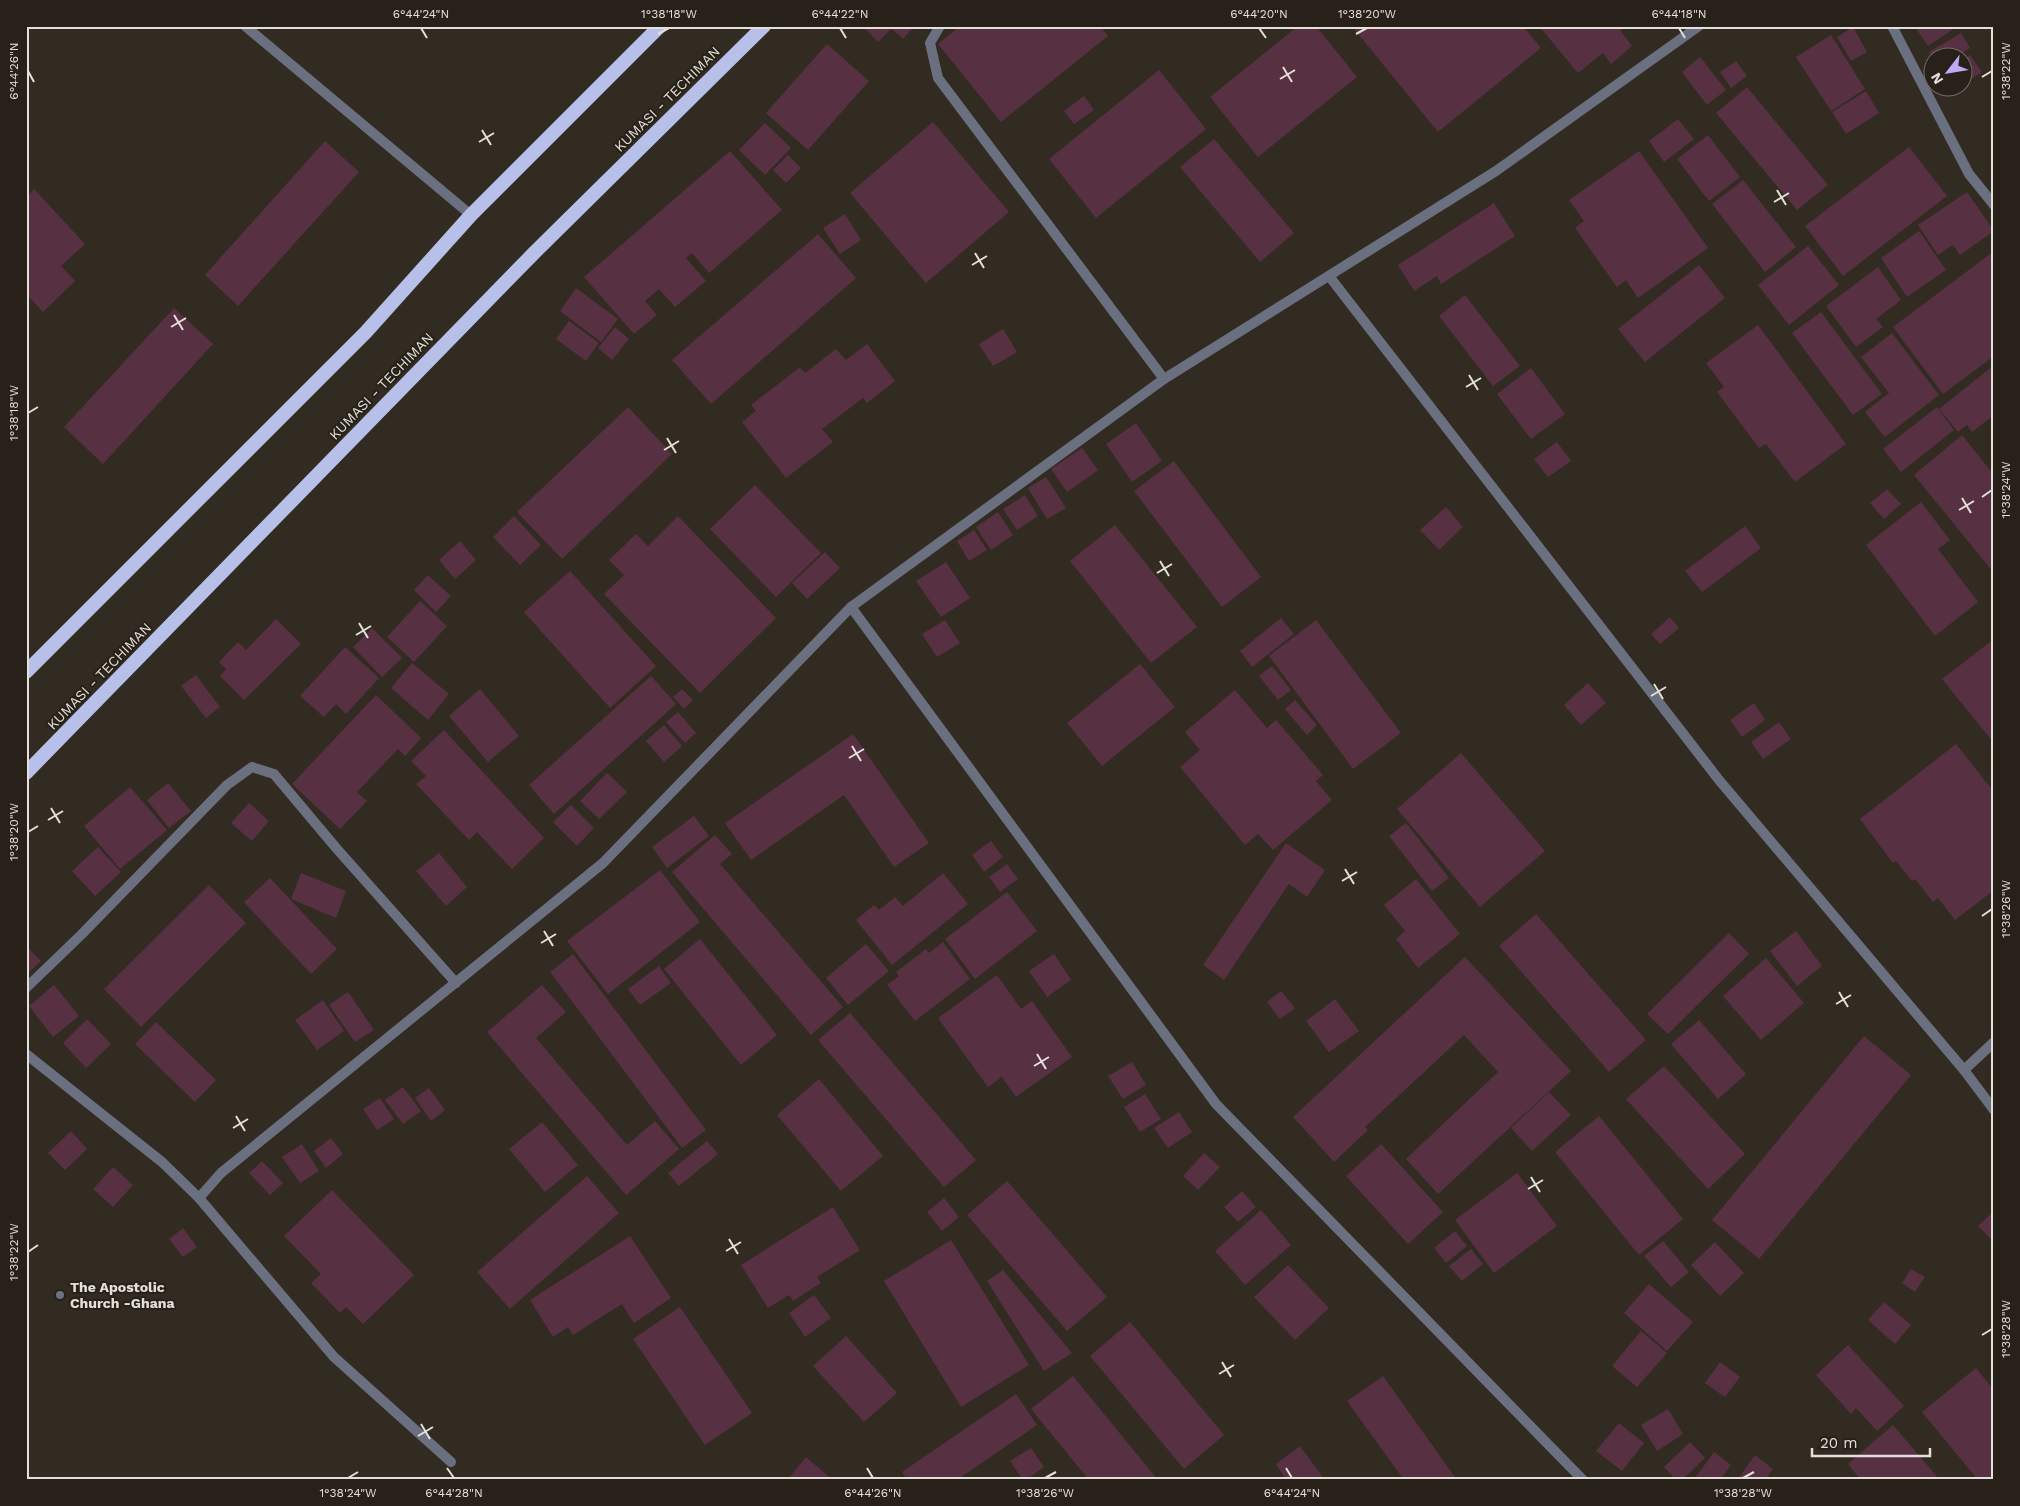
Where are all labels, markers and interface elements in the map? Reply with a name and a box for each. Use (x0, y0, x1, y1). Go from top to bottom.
text: 6°44'24"N (393, 7, 449, 21)
text: 1°38'18"W (641, 7, 697, 21)
text: 6°44'22"N (811, 7, 869, 21)
text: 6°44'20"N (1230, 7, 1288, 21)
text: 1°38'20"W (1338, 7, 1397, 21)
text: 6°44'18"N (1651, 7, 1707, 21)
text: 6°44'26"N (7, 42, 21, 100)
text: 1°38'22"W (1999, 42, 2013, 100)
street label: KUMASI - TECHIMAN (611, 43, 723, 155)
north arrow (1922, 48, 1972, 98)
text: N (1927, 70, 1946, 87)
street label: KUMASI - TECHIMAN (326, 329, 436, 443)
text: 1°38'18"W (7, 385, 21, 441)
text: 1°38'24"W (1999, 461, 2013, 519)
street label: KUMASI - TECHIMAN (44, 619, 154, 733)
text: 1°38'20"W (7, 802, 21, 861)
text: 1°38'26"W (1999, 880, 2013, 938)
text: 1°38'22"W (7, 1223, 21, 1281)
place label: The Apostolic Church -Ghana (70, 1279, 175, 1311)
marker: The Apostolic Church -Ghana (54, 1289, 66, 1301)
text: 1°38'28"W (1999, 1299, 2013, 1358)
scale bar (1812, 1426, 1930, 1458)
text: 20 m (1820, 1434, 1858, 1452)
text: 1°38'24"W (319, 1486, 377, 1500)
text: 6°44'28"N (425, 1486, 483, 1500)
text: 6°44'26"N (844, 1486, 902, 1500)
text: 1°38'26"W (1016, 1486, 1074, 1500)
text: 6°44'24"N (1264, 1486, 1320, 1500)
text: 1°38'28"W (1714, 1486, 1773, 1500)

